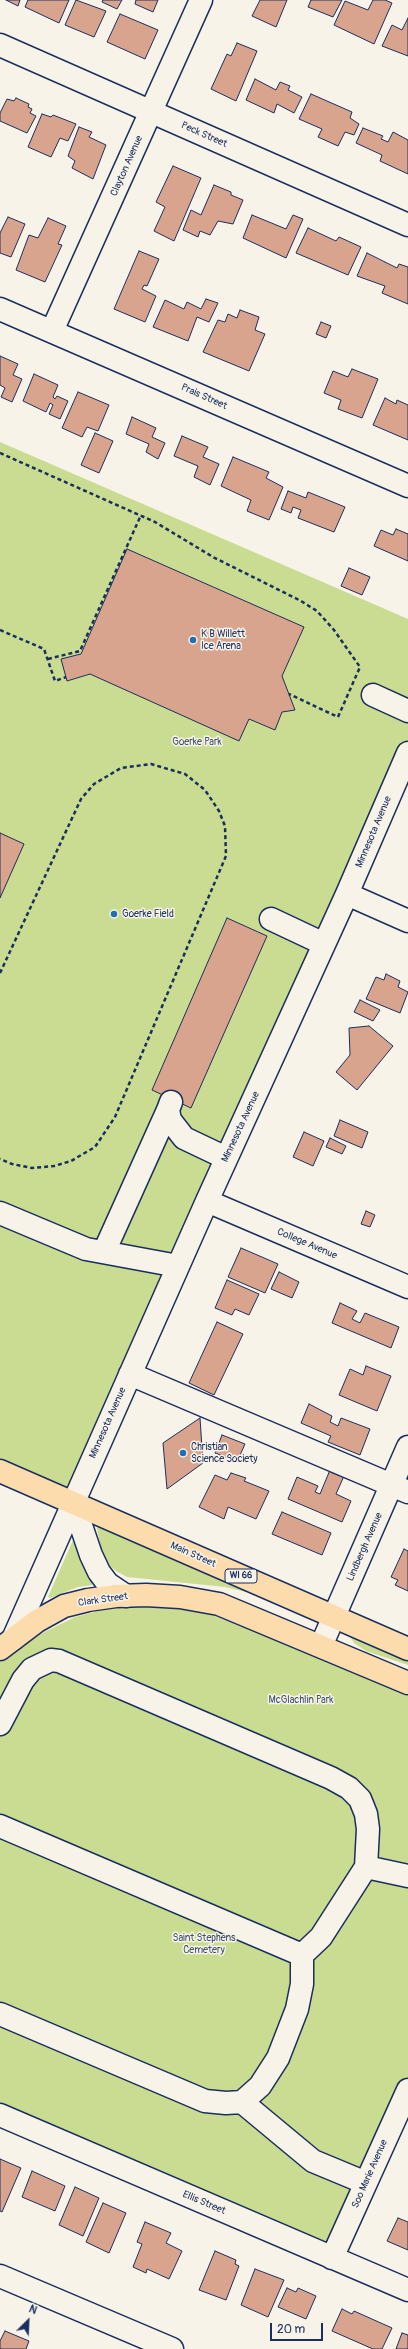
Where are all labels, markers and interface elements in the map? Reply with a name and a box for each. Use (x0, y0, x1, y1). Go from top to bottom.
street label: Peck Street (179, 120, 229, 150)
street label: Clayton Avenue (108, 134, 146, 198)
street label: Prais Street (179, 382, 229, 412)
place label: K B Willett Ice Arena (201, 628, 245, 652)
marker: K B Willett Ice Arena (188, 635, 198, 645)
park label: Goerke Park (172, 736, 222, 748)
street label: Minnesota Avenue (354, 794, 394, 870)
place label: Goerke Field (122, 908, 174, 920)
marker: Goerke Field (109, 909, 119, 919)
street label: Minnesota Avenue (219, 1090, 263, 1164)
street label: College Avenue (275, 1226, 339, 1262)
street label: Minnesota Avenue (87, 1386, 129, 1460)
place label: Christian Science Society (191, 1441, 258, 1464)
marker: Christian Science Society (178, 1448, 188, 1458)
street label: Lindbergh Avenue (344, 1511, 386, 1583)
street label: Main Street (168, 1540, 218, 1570)
road number: WI 66 (225, 1569, 257, 1583)
street label: Clark Street (77, 1591, 129, 1609)
park label: McGlachlin Park (268, 1694, 334, 1706)
park label: Saint Stephens Cemetery (173, 1932, 235, 1956)
street label: Soo Marie Avenue (350, 2138, 390, 2210)
street label: Ellis Street (181, 2189, 227, 2217)
north arrow (8, 2301, 48, 2341)
text: N (27, 2302, 39, 2317)
scale bar (272, 2315, 325, 2341)
text: 20 m (277, 2322, 305, 2337)

